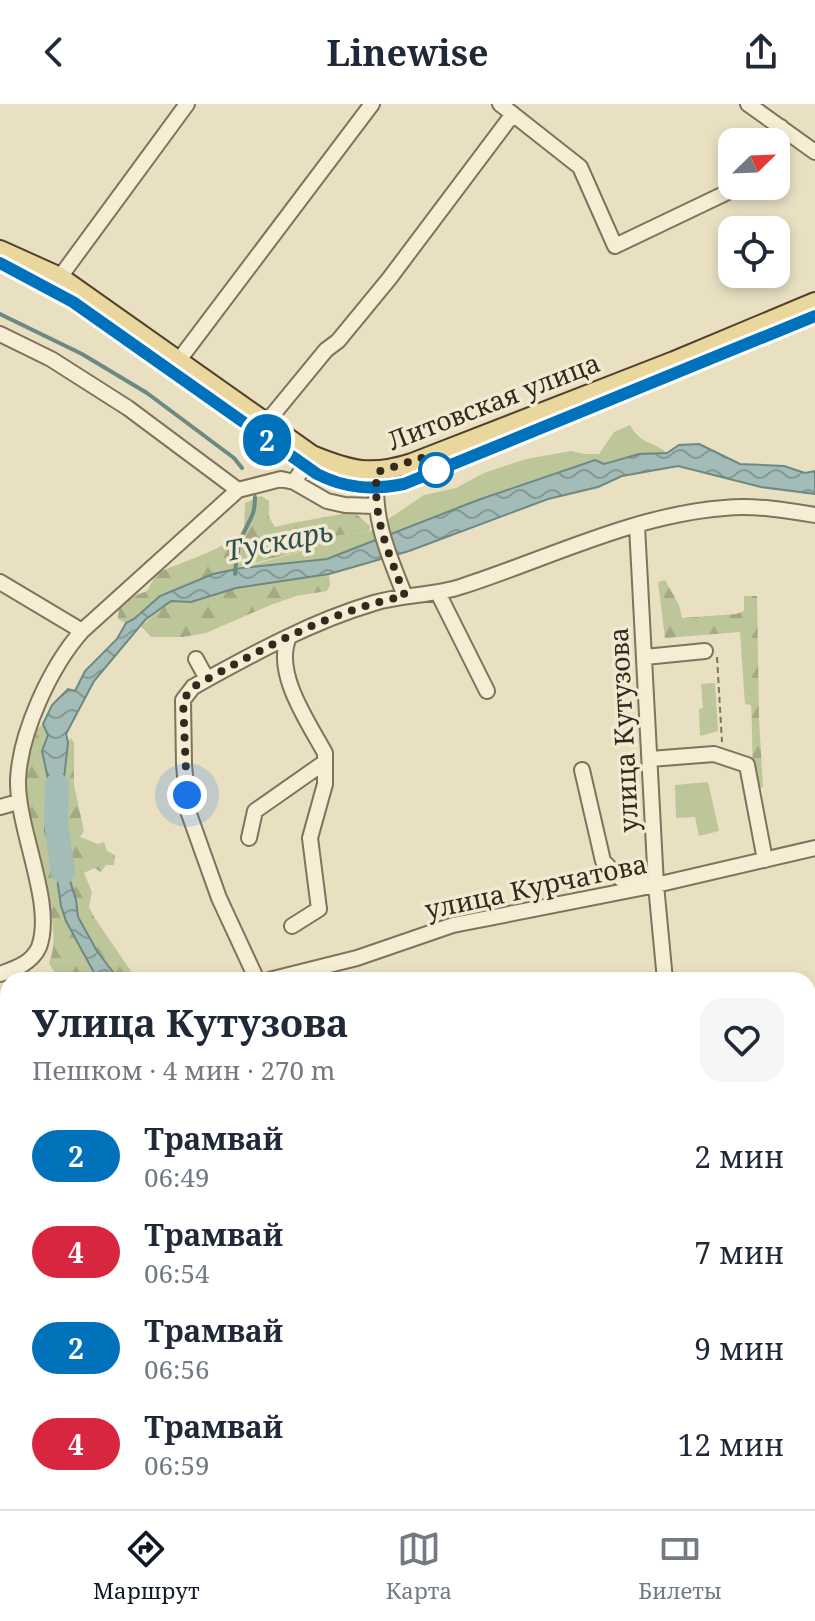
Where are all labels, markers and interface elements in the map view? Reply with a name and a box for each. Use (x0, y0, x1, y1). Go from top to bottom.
text: Linewise (326, 28, 489, 77)
icon: back (32, 30, 76, 74)
icon: share (739, 30, 783, 74)
north arrow (718, 128, 790, 200)
map controls (718, 128, 790, 288)
button: locate (718, 216, 790, 288)
street label: Литовская улица (382, 344, 605, 458)
line badge: 2 (241, 414, 293, 466)
text: 2 (259, 421, 275, 459)
unlabelled marker (419, 453, 453, 487)
water label: Тускарь (221, 511, 336, 569)
street label: улица Кутузова (600, 627, 646, 834)
your location (167, 775, 207, 815)
street label: улица Курчатова (422, 845, 650, 927)
text: Улица Кутузова (32, 996, 349, 1048)
button: heart (700, 998, 784, 1082)
text: Пешком · 4 мин · 270 m (32, 1052, 335, 1088)
text: Трамвай (144, 1118, 283, 1159)
text: 2 мин (694, 1136, 784, 1177)
text: 2 (68, 1137, 84, 1175)
text: 06:49 (144, 1159, 210, 1195)
text: Трамвай (144, 1214, 283, 1255)
text: 7 мин (694, 1232, 784, 1273)
text: 4 (68, 1233, 84, 1271)
text: 06:54 (144, 1255, 210, 1291)
text: Трамвай (144, 1310, 283, 1351)
text: 9 мин (694, 1328, 784, 1369)
text: 2 (68, 1329, 84, 1367)
text: 06:56 (144, 1351, 210, 1387)
text: Трамвай (144, 1406, 283, 1447)
text: 12 мин (678, 1424, 784, 1465)
text: 4 (68, 1425, 84, 1463)
text: 06:59 (144, 1447, 210, 1483)
tab: Маршрут (93, 1527, 200, 1605)
tab: Карта (386, 1527, 452, 1605)
tab: Билеты (638, 1527, 722, 1605)

